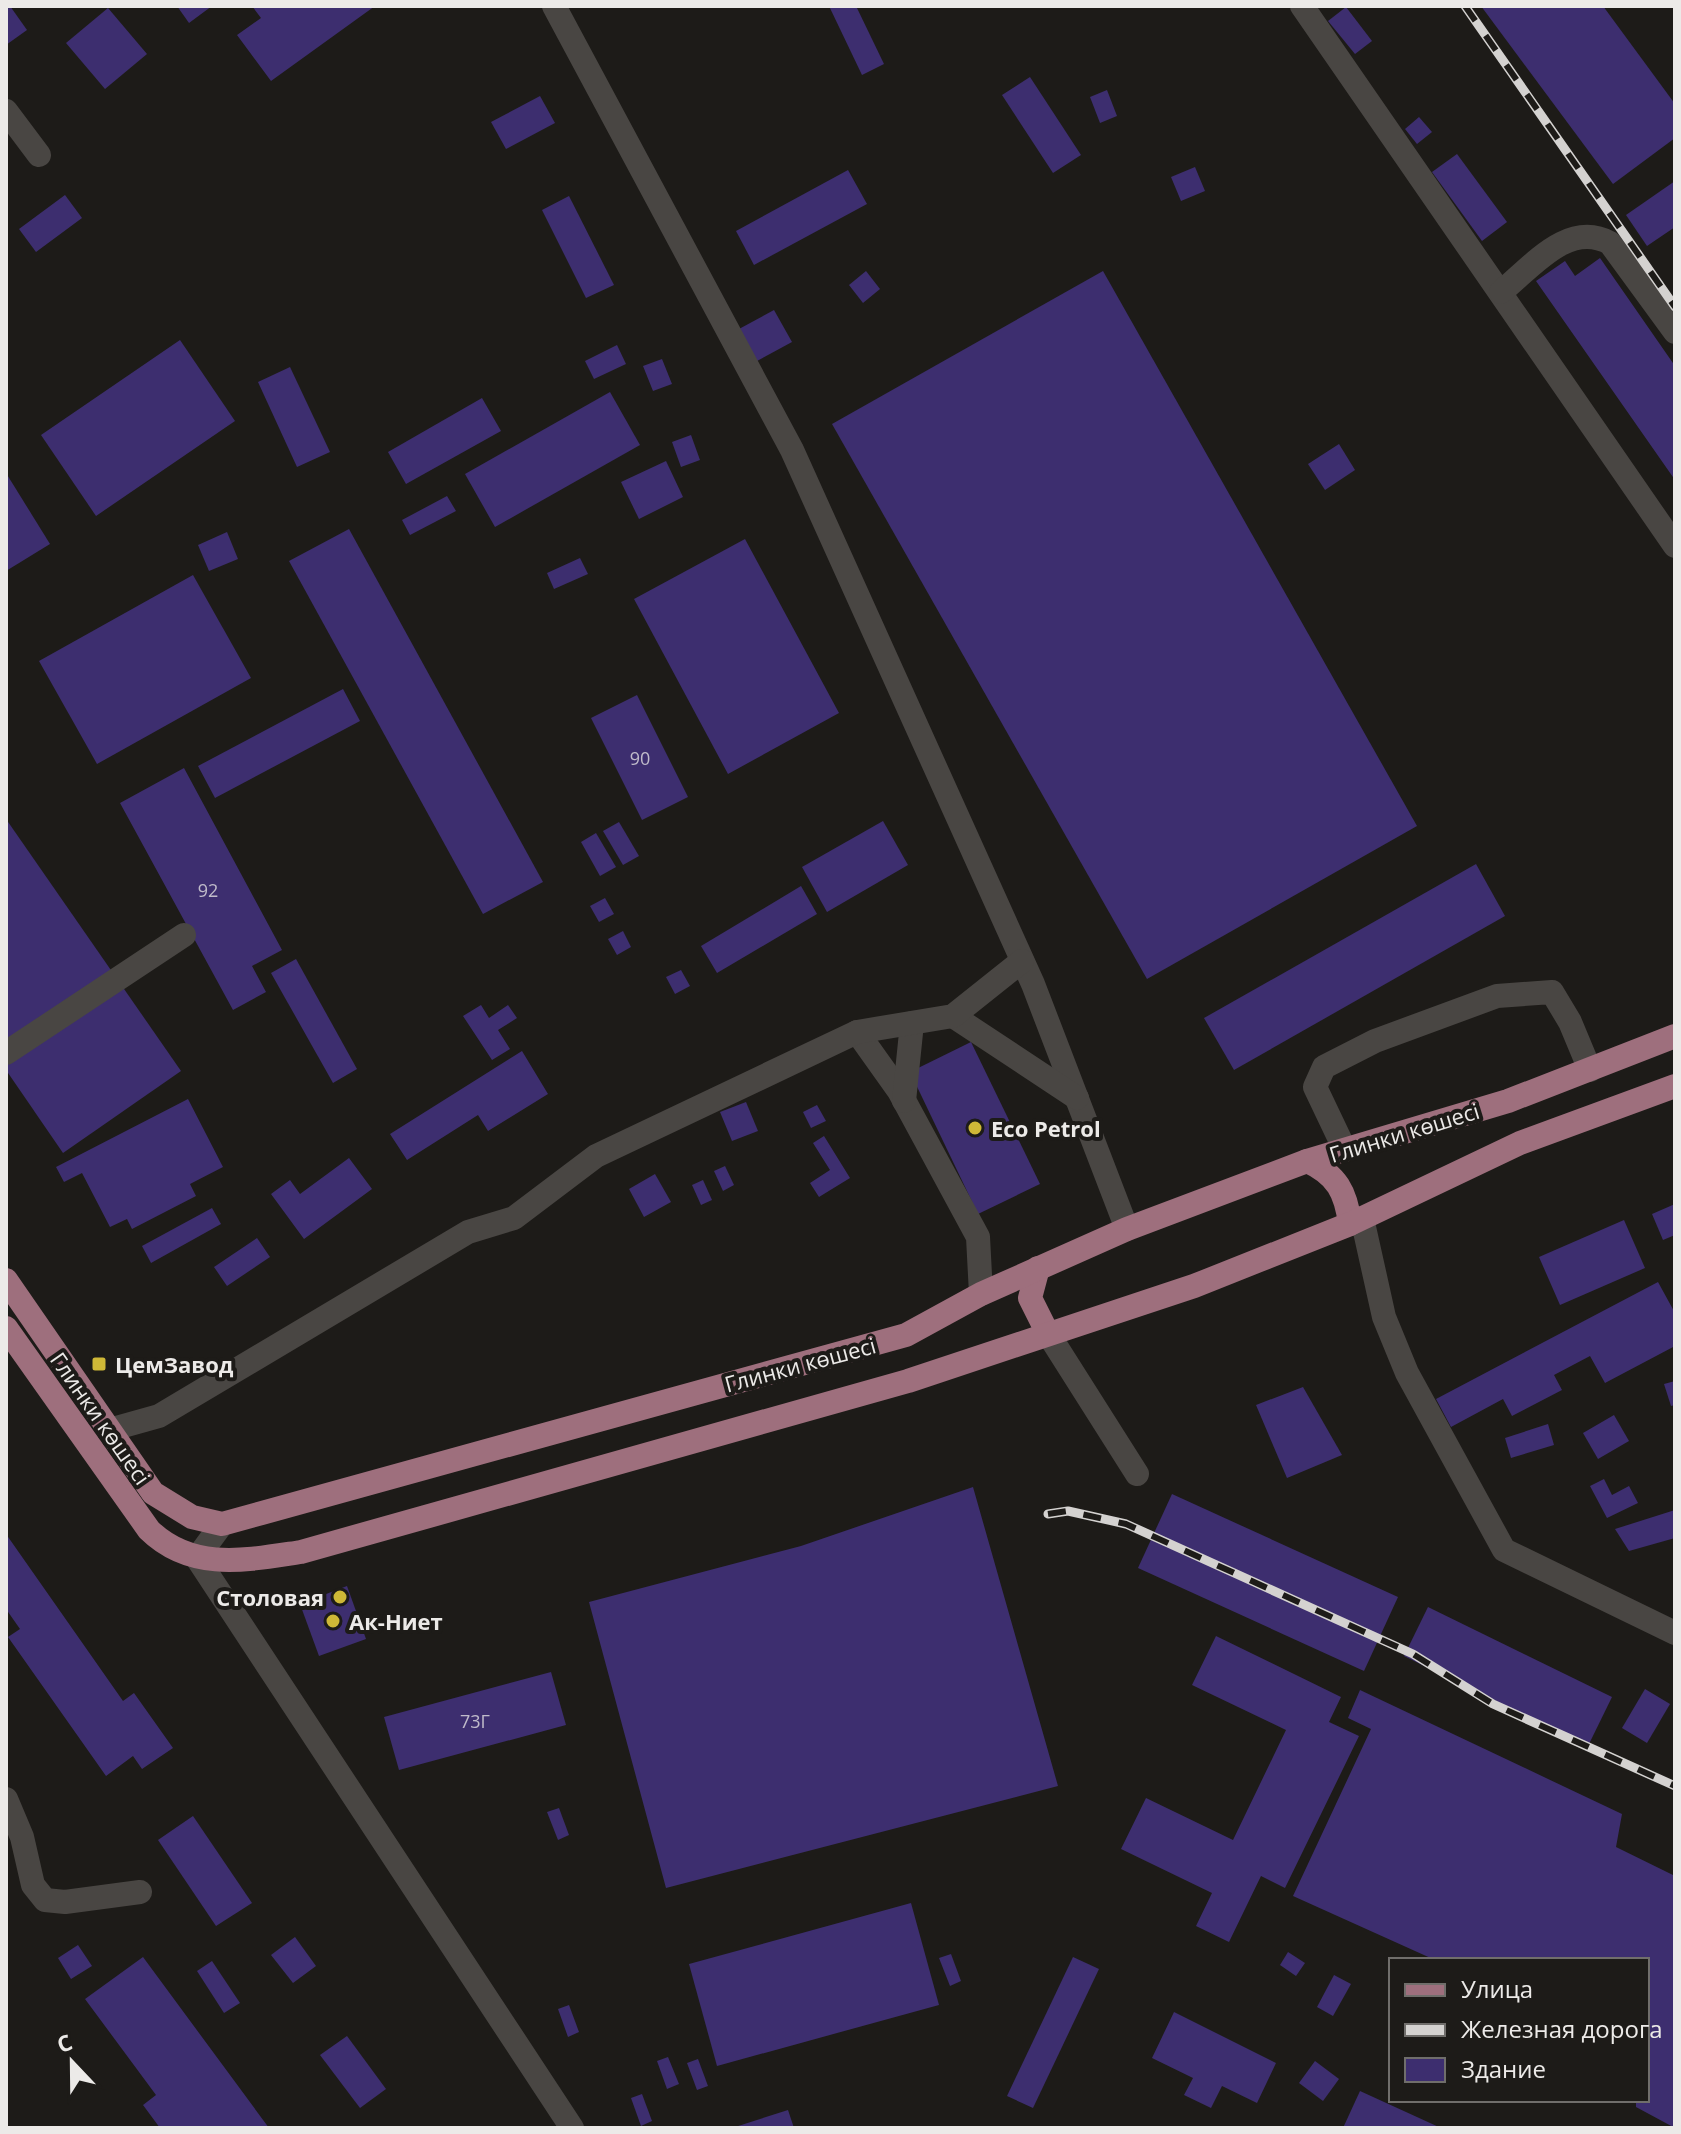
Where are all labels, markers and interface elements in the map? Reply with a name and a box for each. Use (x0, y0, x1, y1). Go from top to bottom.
house number: 90 (630, 746, 650, 770)
house number: 92 (198, 878, 218, 902)
street label: Глинки көшесі (1325, 1095, 1483, 1169)
place label: Eco Petrol (991, 1113, 1101, 1143)
marker: Eco Petrol (966, 1119, 984, 1137)
street label: Глинки көшесі (721, 1329, 879, 1399)
street label: Глинки көшесі (44, 1346, 158, 1490)
place label: ЦемЗавод (115, 1349, 234, 1379)
marker: ЦемЗавод (90, 1355, 108, 1373)
place label: Столовая (216, 1582, 324, 1612)
marker: Столовая (331, 1588, 349, 1606)
place label: Ак-Ниет (349, 1606, 443, 1636)
marker: Ак-Ниет (324, 1612, 342, 1630)
house number: 73Г (460, 1709, 490, 1733)
legend (1389, 1958, 1649, 2102)
text: Улица (1461, 1972, 1533, 2005)
text: Железная дорога (1461, 2012, 1663, 2045)
north arrow (32, 2022, 112, 2102)
text: С (52, 2026, 76, 2059)
text: Здание (1461, 2052, 1546, 2085)

